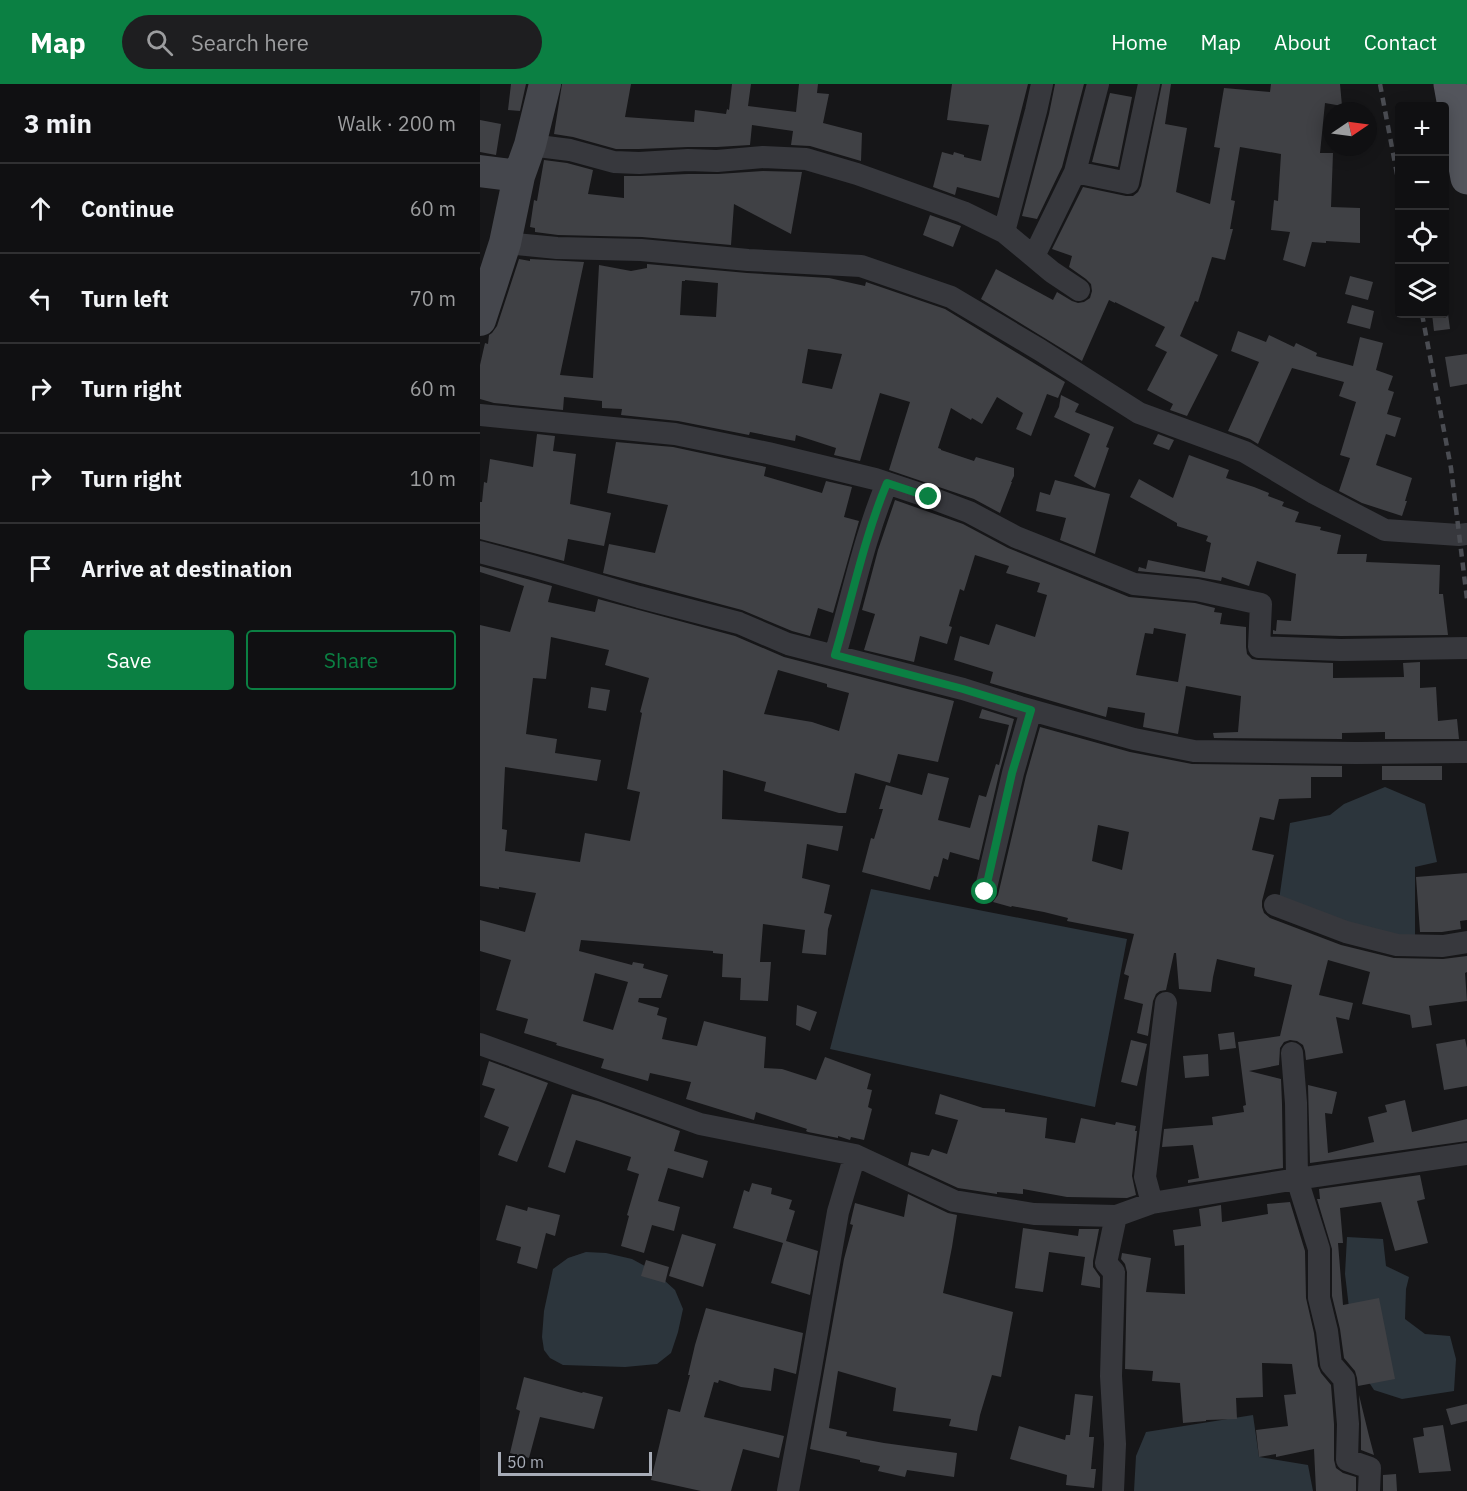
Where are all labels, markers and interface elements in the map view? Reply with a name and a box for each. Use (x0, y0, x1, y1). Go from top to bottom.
search box (122, 15, 542, 69)
text: Map (30, 24, 86, 61)
icon: search (143, 26, 176, 59)
text: Search here (191, 28, 309, 57)
text: Home (1111, 28, 1168, 56)
text: Map (1201, 28, 1241, 56)
text: About (1274, 28, 1331, 56)
text: Contact (1364, 28, 1437, 56)
north arrow (1323, 102, 1377, 156)
map controls (1395, 102, 1449, 318)
button: + (1395, 102, 1449, 156)
text: 3 min (24, 106, 92, 140)
text: Walk · 200 m (338, 110, 456, 137)
button: − (1395, 156, 1449, 210)
icon: ahead (24, 192, 57, 225)
text: Continue (81, 194, 174, 223)
text: 60 m (410, 195, 456, 222)
button: locate (1395, 210, 1449, 264)
button: layers (1395, 264, 1449, 318)
icon: left (24, 282, 57, 315)
text: Turn left (81, 284, 169, 313)
text: 70 m (410, 285, 456, 312)
icon: right (24, 372, 57, 405)
text: Turn right (81, 374, 182, 403)
text: 60 m (410, 375, 456, 402)
icon: right (24, 462, 57, 495)
text: Turn right (81, 464, 182, 493)
text: 10 m (410, 465, 456, 492)
route end (915, 483, 941, 509)
icon: arrive (24, 552, 57, 585)
text: Arrive at destination (81, 554, 292, 583)
button: Save (24, 630, 234, 690)
button: Share (246, 630, 456, 690)
route start (971, 878, 997, 904)
scale bar (498, 1449, 652, 1476)
text: 50 m (507, 1452, 544, 1472)

